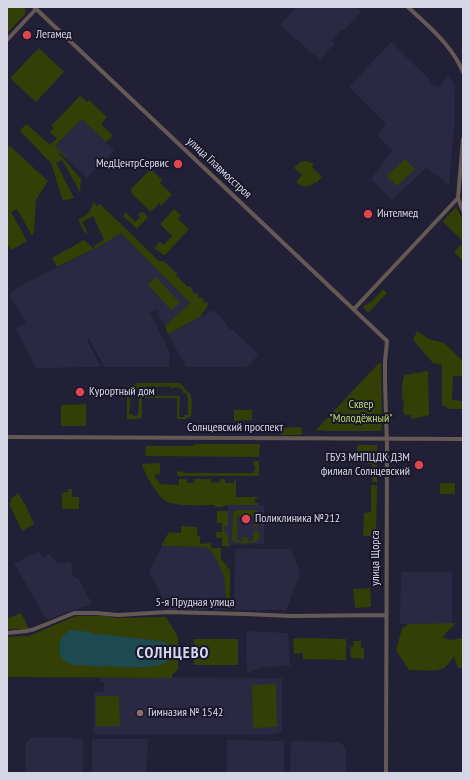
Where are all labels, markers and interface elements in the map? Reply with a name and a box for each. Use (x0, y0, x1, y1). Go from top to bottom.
place label: Легамед (36, 28, 72, 42)
marker: Легамед (21, 29, 33, 41)
street label: улица Главмосстроя (184, 134, 254, 202)
place label: МедЦентрСервис (96, 157, 169, 171)
marker: МедЦентрСервис (172, 158, 184, 170)
place label: Интелмед (377, 207, 418, 221)
marker: Интелмед (362, 208, 374, 220)
place label: Курортный дом (89, 385, 155, 399)
marker: Курортный дом (74, 386, 86, 398)
park label: Сквер "Молодёжный" (329, 398, 393, 426)
street label: Солнцевский проспект (187, 421, 283, 435)
place label: ГБУЗ МНПЦДК ДЗМ филиал Солнцевский (321, 451, 410, 479)
marker: ГБУЗ МНПЦДК ДЗМ филиал Солнцевский (413, 459, 425, 471)
place label: Поликлиника №212 (255, 512, 340, 526)
marker: Поликлиника №212 (240, 513, 252, 525)
street label: улица Щорса (369, 530, 383, 586)
street label: 5-я Прудная улица (156, 596, 234, 610)
district label: СОЛНЦЕВО (137, 643, 209, 663)
place label: Гимназия № 1542 (148, 706, 223, 720)
marker: Гимназия № 1542 (135, 708, 145, 718)

